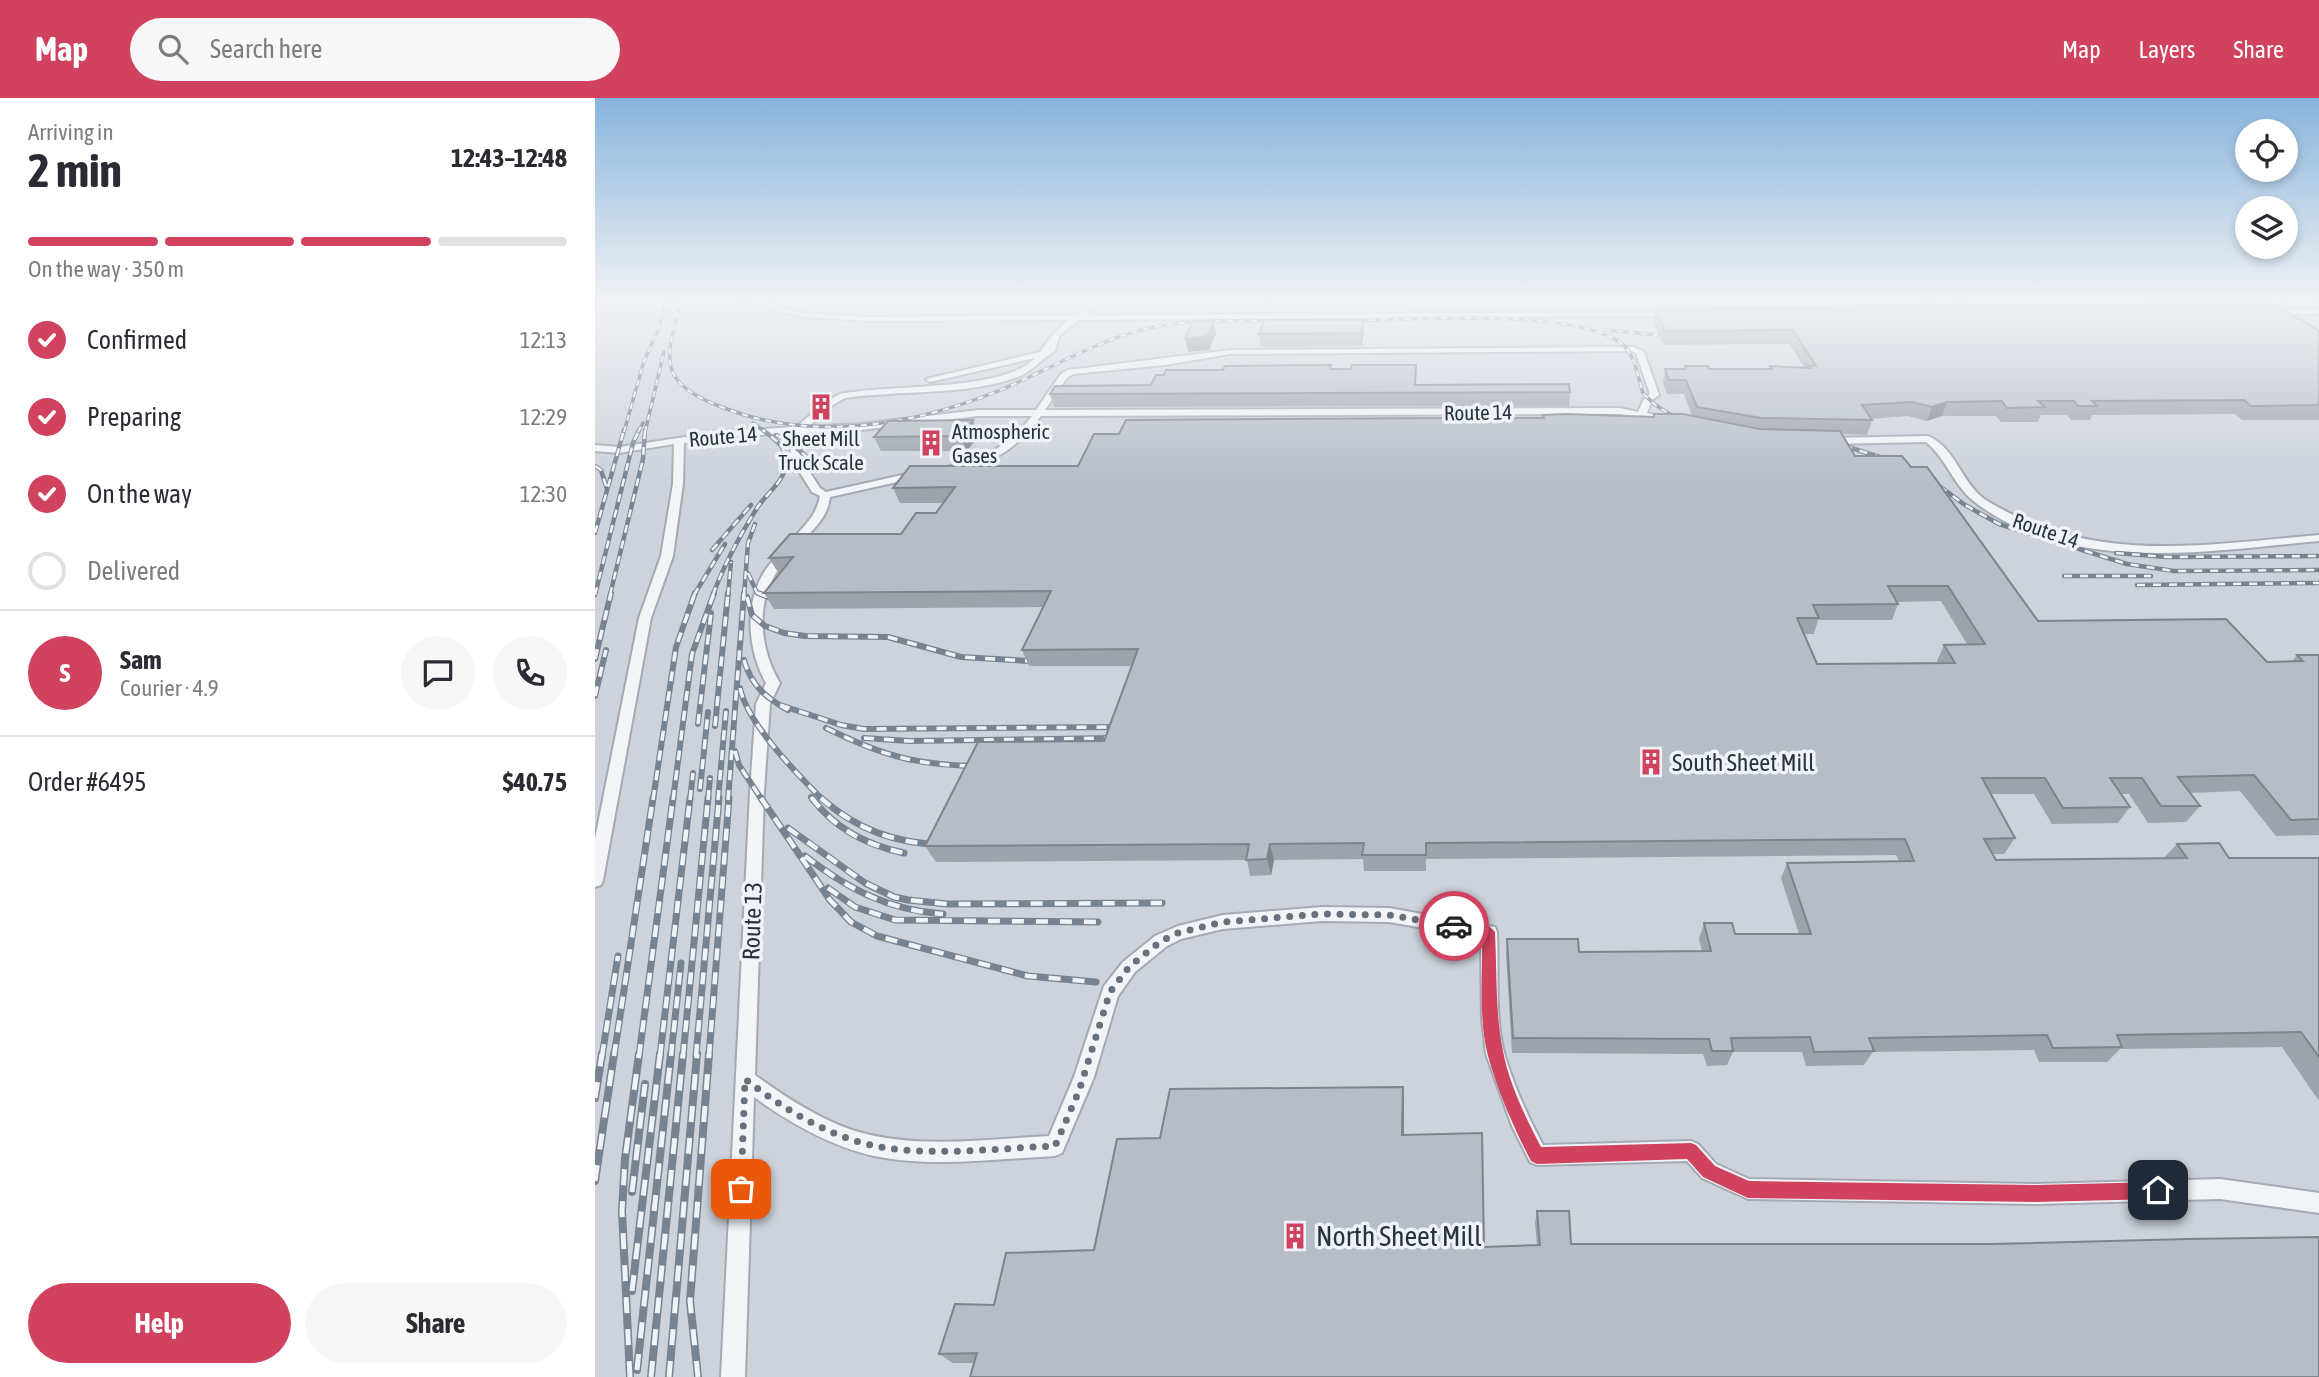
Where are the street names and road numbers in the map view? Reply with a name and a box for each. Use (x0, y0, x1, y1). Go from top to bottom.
street label: Route 14 (1444, 399, 1513, 425)
street label: Route 14 (688, 421, 758, 451)
street label: Route 14 (2010, 508, 2082, 553)
street label: Route 13 (737, 881, 767, 961)

